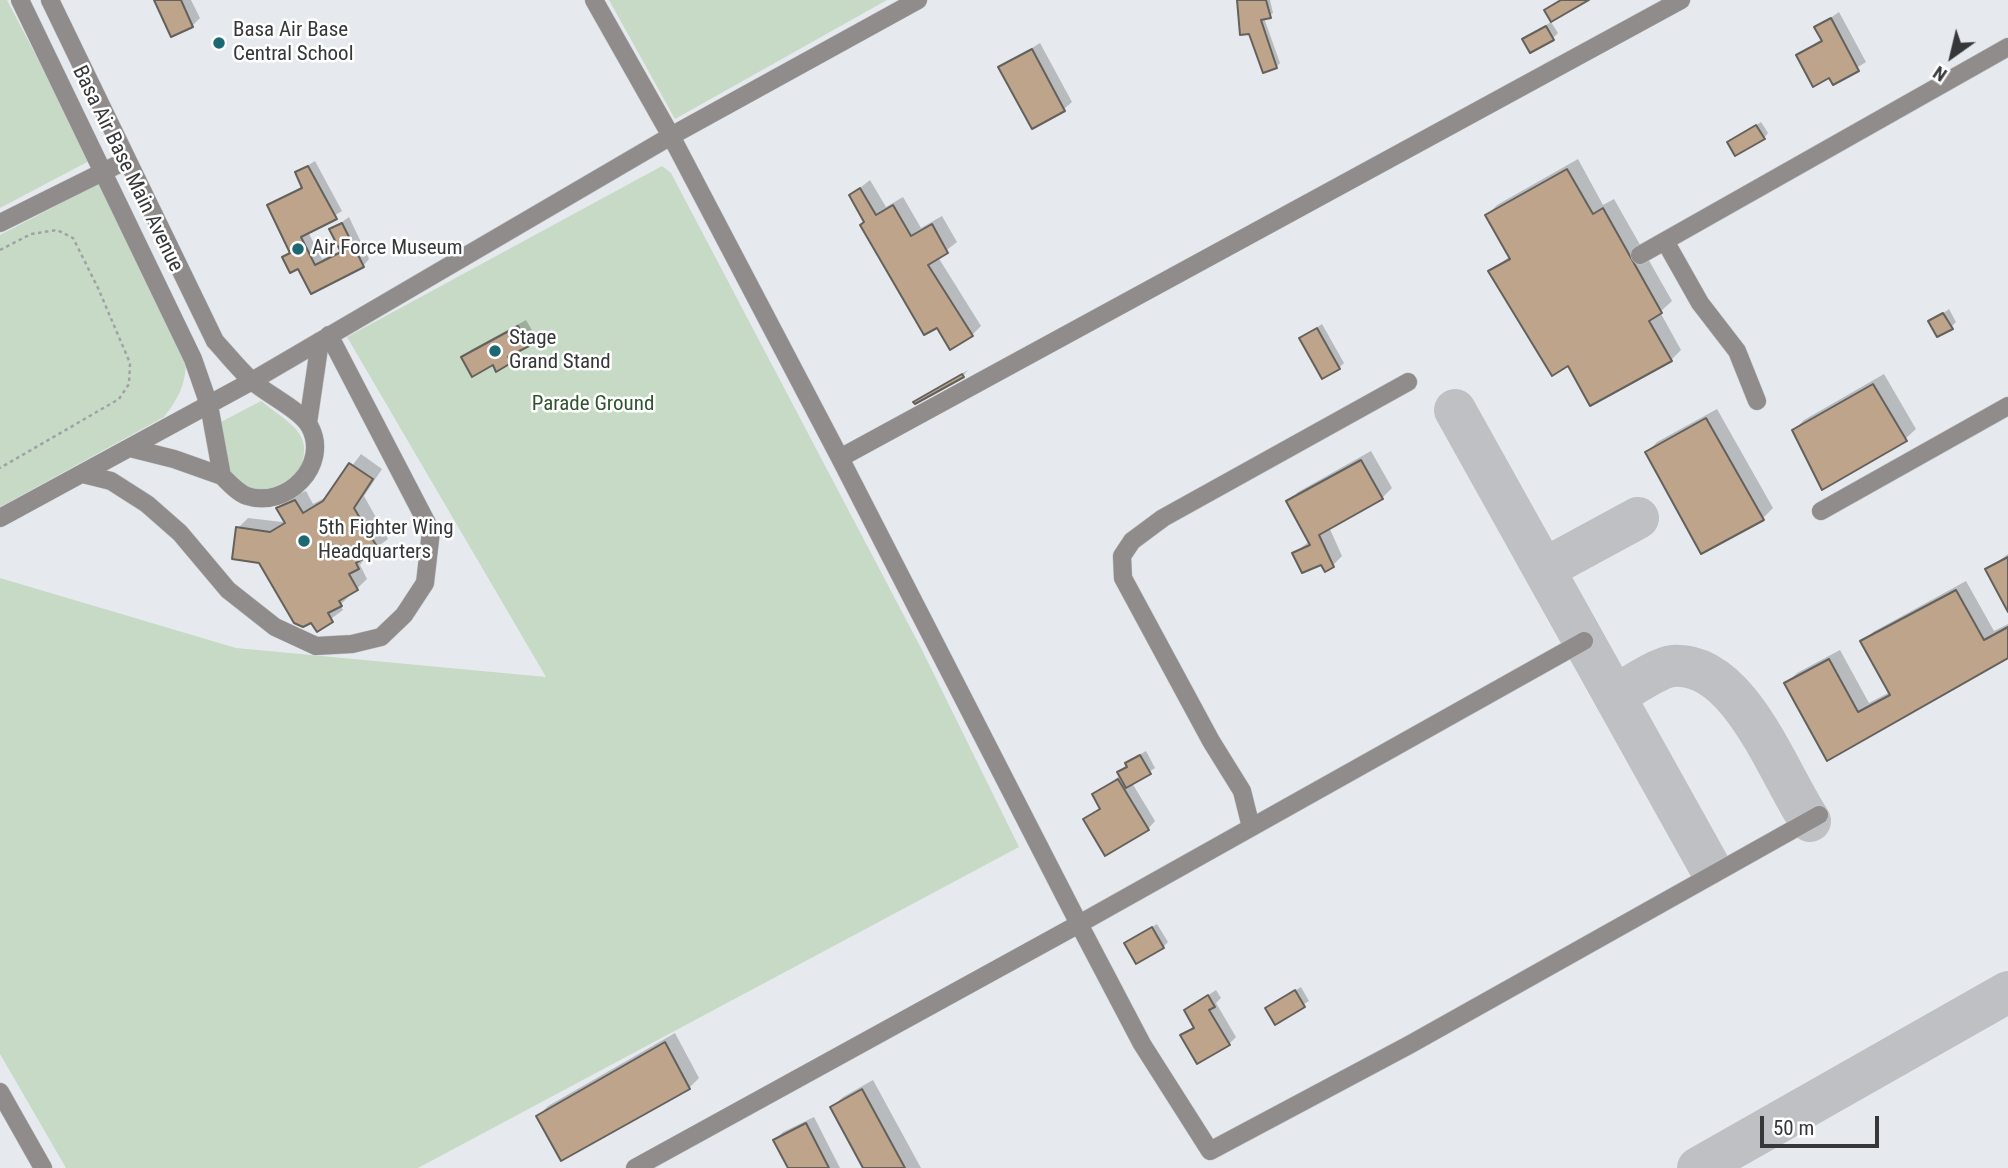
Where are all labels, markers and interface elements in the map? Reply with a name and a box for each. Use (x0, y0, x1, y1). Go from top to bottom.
place label: Basa Air Base Central School (233, 18, 353, 68)
north arrow (1917, 21, 1987, 91)
marker: Basa Air Base Central School (211, 35, 227, 51)
text: N (1929, 61, 1951, 87)
street label: Basa Air Base Main Avenue (66, 62, 188, 276)
place label: Air Force Museum (312, 236, 463, 262)
marker: Air Force Museum (290, 241, 306, 257)
place label: Stage Grand Stand (509, 326, 611, 376)
marker: Stage Grand Stand (487, 343, 503, 359)
park label: Parade Ground (532, 392, 654, 418)
place label: 5th Fighter Wing Headquarters (318, 516, 454, 566)
marker: 5th Fighter Wing Headquarters (296, 533, 312, 549)
scale bar (1763, 1102, 1882, 1146)
text: 50 m (1773, 1116, 1814, 1140)

